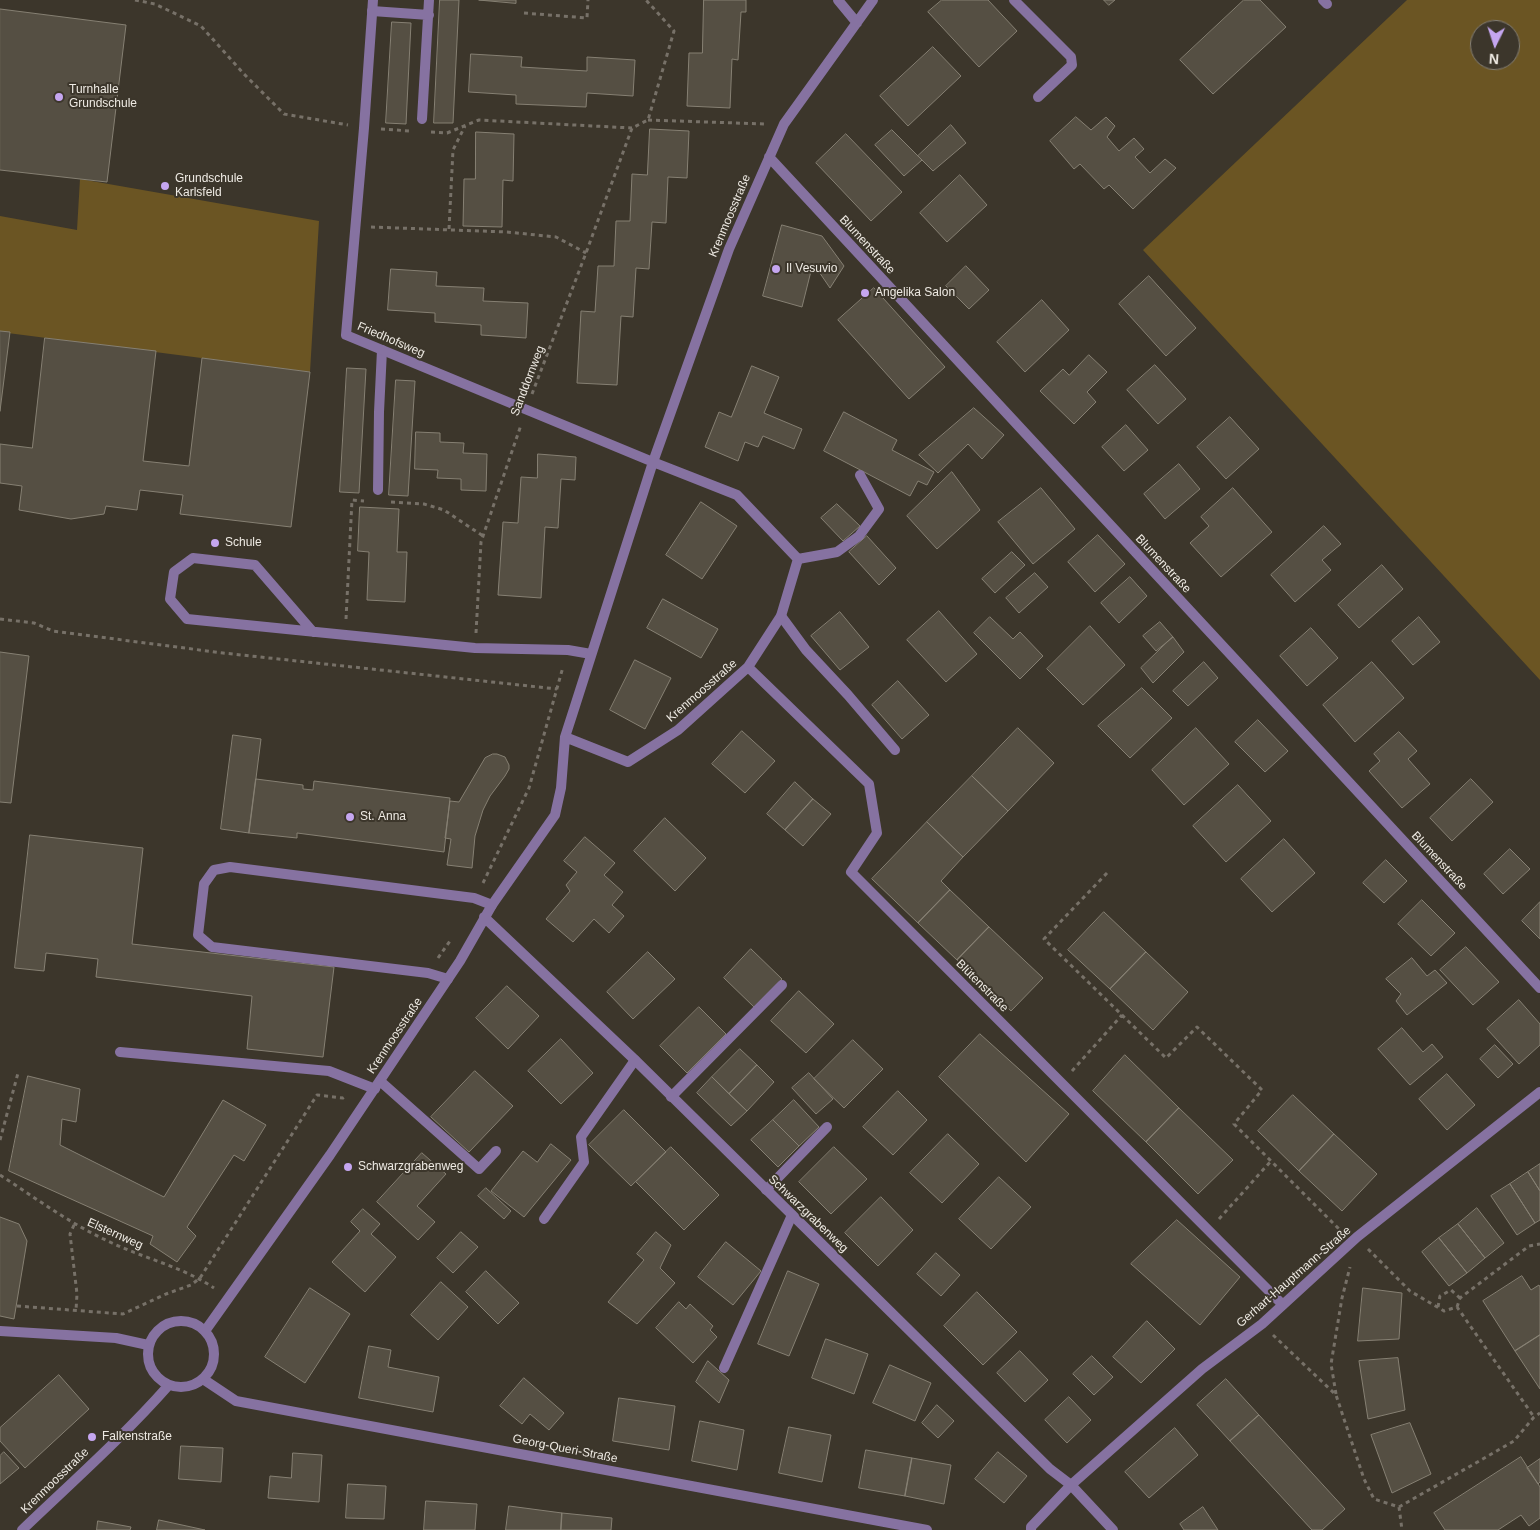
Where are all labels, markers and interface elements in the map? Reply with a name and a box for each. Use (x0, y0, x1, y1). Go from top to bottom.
north arrow (1470, 20, 1520, 70)
text: N (1488, 51, 1500, 67)
place label: Turnhalle Grundschule (69, 83, 137, 111)
marker: Turnhalle Grundschule (53, 91, 65, 103)
place label: Grundschule Karlsfeld (175, 172, 243, 200)
street label: Krenmoosstraße (706, 172, 754, 260)
marker: Grundschule Karlsfeld (159, 180, 171, 192)
street label: Blumenstraße (836, 213, 898, 277)
place label: Il Vesuvio (786, 262, 837, 276)
marker: Il Vesuvio (770, 263, 782, 275)
place label: Angelika Salon (875, 286, 955, 300)
marker: Angelika Salon (859, 287, 871, 299)
street label: Friedhofsweg (355, 319, 427, 361)
street label: Sanddornweg (508, 344, 548, 418)
street label: Blumenstraße (1132, 532, 1194, 596)
place label: Schule (225, 536, 262, 550)
marker: Schule (209, 537, 221, 549)
street label: Krenmoosstraße (664, 656, 740, 726)
place label: St. Anna (360, 810, 406, 824)
marker: St. Anna (344, 811, 356, 823)
street label: Blumenstraße (1408, 829, 1470, 893)
street label: Blütenstraße (953, 957, 1011, 1015)
street label: Krenmoosstraße (364, 995, 426, 1077)
place label: Schwarzgrabenweg (358, 1160, 463, 1174)
marker: Schwarzgrabenweg (342, 1161, 354, 1173)
street label: Schwarzgrabenweg (765, 1172, 851, 1256)
street label: Elsternweg (85, 1215, 145, 1253)
street label: Gerhart-Hauptmann-Straße (1234, 1223, 1354, 1331)
place label: Falkenstraße (102, 1430, 172, 1444)
marker: Falkenstraße (86, 1431, 98, 1443)
street label: Georg-Queri-Straße (511, 1432, 619, 1466)
street label: Krenmoosstraße (18, 1445, 92, 1517)

